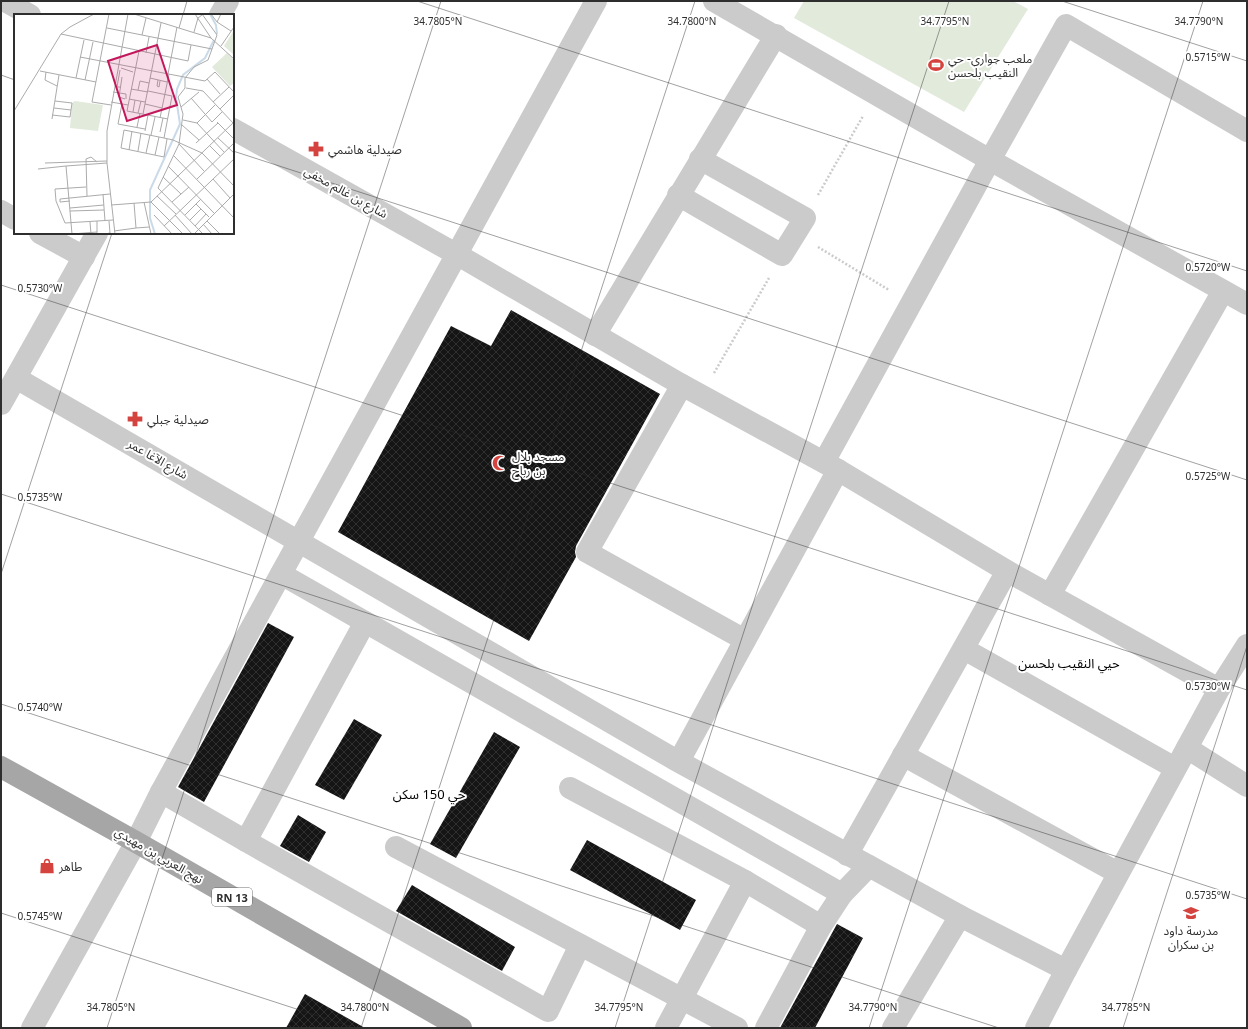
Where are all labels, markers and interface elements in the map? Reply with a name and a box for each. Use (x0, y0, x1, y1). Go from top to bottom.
inset map (14, 14, 234, 234)
text: 34.7805°N (414, 14, 462, 28)
text: 34.7800°N (668, 14, 716, 28)
text: 34.7795°N (921, 14, 969, 28)
text: 34.7790°N (1175, 14, 1223, 28)
place label: ملعب جواري- حي النقيب بلحسن (948, 50, 1032, 81)
text: 0.5715°W (1186, 50, 1231, 64)
sports icon: ملعب جواري- حي النقيب بلحسن (927, 56, 945, 74)
pharmacy icon: صيدلية هاشمي (307, 140, 325, 158)
place label: صيدلية هاشمي (328, 141, 402, 159)
street label: شارع بن غالم مخفي (300, 162, 391, 224)
text: 0.5720°W (1186, 260, 1231, 274)
text: 0.5730°W (18, 281, 63, 295)
pharmacy icon: صيدلية جبلي (126, 410, 144, 428)
place label: صيدلية جبلي (147, 411, 209, 429)
street label: شارع الآغا عمر (123, 434, 191, 484)
place label: مسجد بلال بن رباح (512, 448, 564, 480)
mosque icon: مسجد بلال بن رباح (491, 454, 509, 472)
text: 0.5725°W (1186, 469, 1231, 483)
text: 0.5735°W (18, 490, 63, 504)
district label: حيي النقيب بلحسن (1018, 654, 1120, 674)
text: 0.5730°W (1186, 679, 1231, 693)
text: 0.5740°W (18, 700, 63, 714)
district label: حي 150 سكن (393, 785, 466, 805)
street label: نهج العربي بن مهيدي (111, 823, 206, 889)
shop icon: طاهر (38, 857, 56, 875)
place label: طاهر (58, 858, 82, 875)
road number: RN 13 (212, 888, 252, 906)
text: 0.5735°W (1186, 888, 1231, 902)
school or university icon: مدرسة داود بن سكران (1182, 904, 1200, 922)
text: 0.5745°W (18, 909, 63, 923)
place label: مدرسة داود بن سكران (1164, 922, 1218, 953)
text: 34.7805°N (87, 1000, 135, 1014)
text: 34.7800°N (341, 1000, 389, 1014)
text: 34.7795°N (595, 1000, 643, 1014)
text: 34.7790°N (849, 1000, 897, 1014)
text: 34.7785°N (1102, 1000, 1150, 1014)

